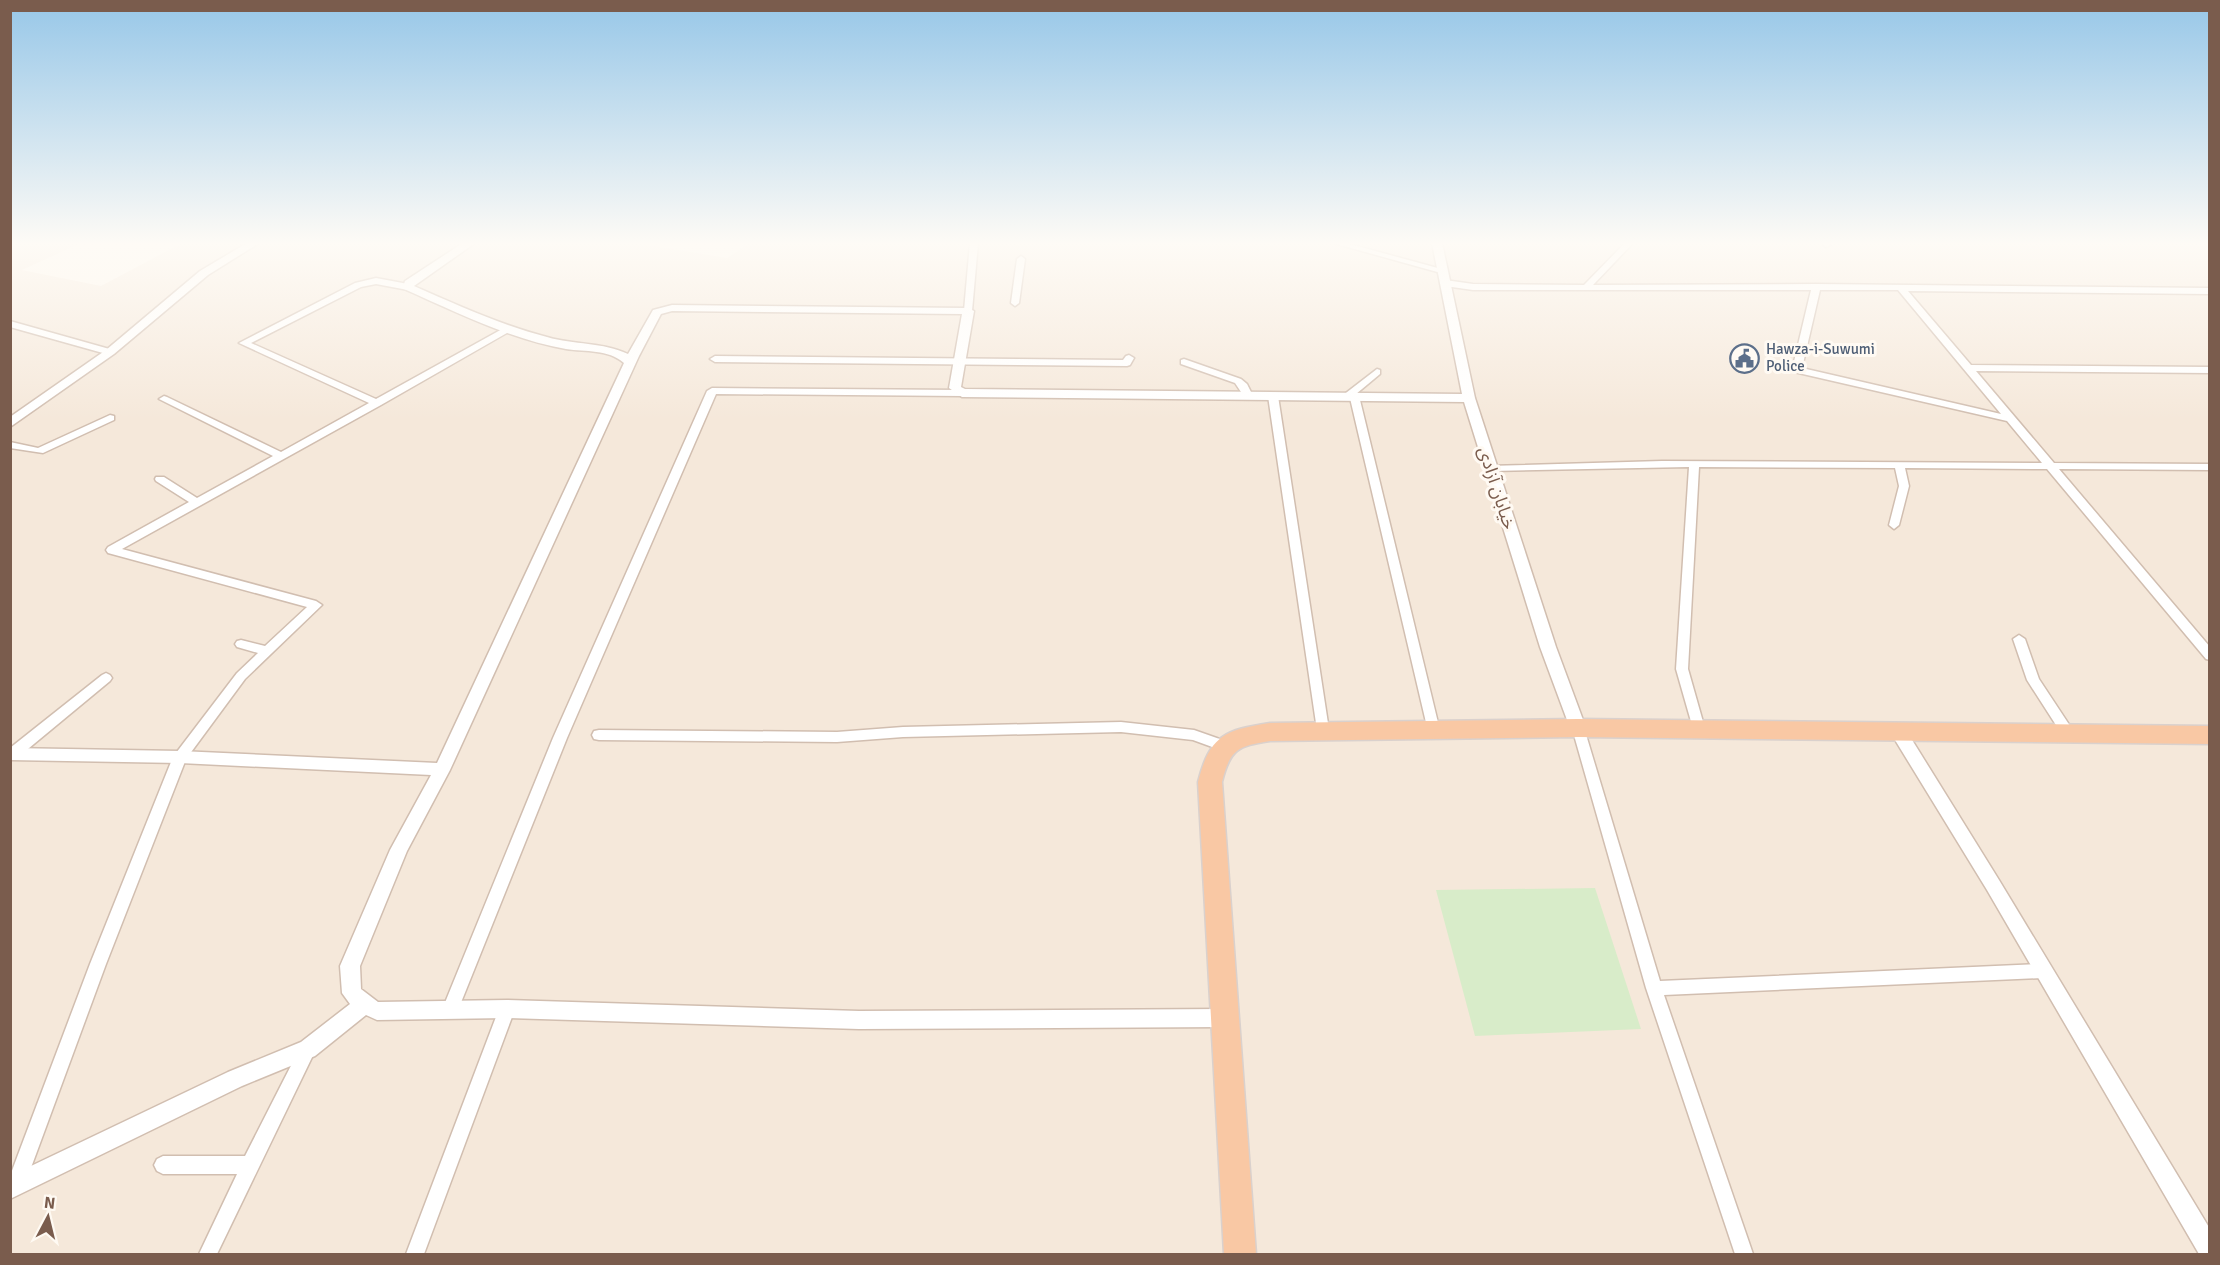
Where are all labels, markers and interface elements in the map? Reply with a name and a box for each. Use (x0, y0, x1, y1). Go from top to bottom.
place label: Hawza-i-Suwumi Police (1766, 340, 1875, 375)
public building icon: Hawza-i-Suwumi Police (1729, 342, 1761, 374)
street label: خیابان آزادی (1473, 444, 1521, 532)
north arrow (18, 1187, 78, 1247)
text: N (43, 1193, 56, 1214)

